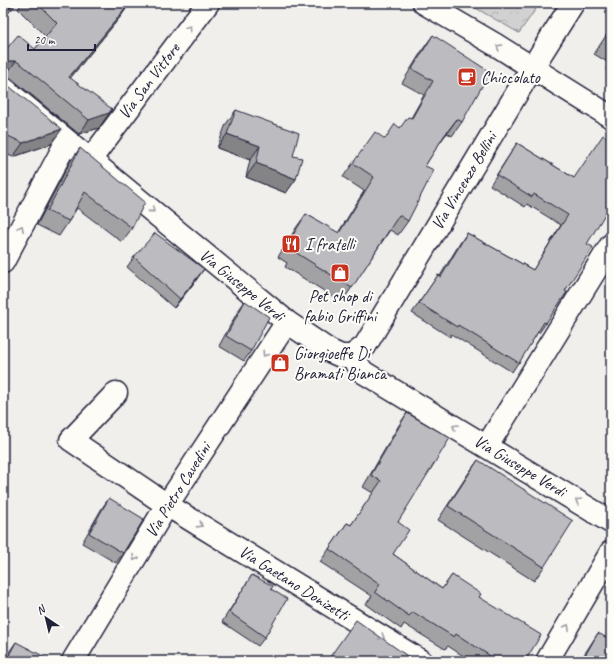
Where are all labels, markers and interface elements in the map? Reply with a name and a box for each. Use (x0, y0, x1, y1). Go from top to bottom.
one-way arrow (184, 25, 191, 32)
scale bar (28, 26, 95, 52)
text: 20 m (34, 32, 56, 48)
street label: Via San Vittore (114, 38, 185, 123)
one-way arrow (496, 44, 503, 52)
cafe icon: Chiccolato (456, 66, 478, 88)
place label: Chiccolato (481, 67, 541, 88)
street label: Via Vincenzo Bellini (427, 127, 502, 234)
one-way arrow (147, 206, 154, 213)
one-way arrow (17, 224, 24, 232)
restaurant icon: I fratelli (280, 233, 302, 255)
place label: I fratelli (305, 234, 357, 255)
street label: Via Giuseppe Verdi (195, 244, 290, 327)
shop icon: Pet shop di fabio Griffini (329, 262, 351, 284)
place label: Pet shop di fabio Griffini (304, 286, 378, 327)
place label: Giorgioeffe Di Bramati Bianca (294, 343, 388, 384)
one-way arrow (263, 350, 270, 357)
shop icon: Giorgioeffe Di Bramati Bianca (269, 352, 291, 374)
one-way arrow (452, 424, 459, 431)
street label: Via Giuseppe Verdi (470, 430, 571, 503)
street label: Via Pietro Cavedini (141, 436, 217, 541)
one-way arrow (575, 499, 582, 506)
one-way arrow (196, 521, 203, 528)
street label: Via Gaetano Donizetti (235, 541, 354, 626)
one-way arrow (132, 554, 140, 561)
north arrow (26, 598, 66, 638)
text: N (33, 601, 49, 617)
one-way arrow (563, 624, 570, 631)
one-way arrow (378, 633, 385, 640)

